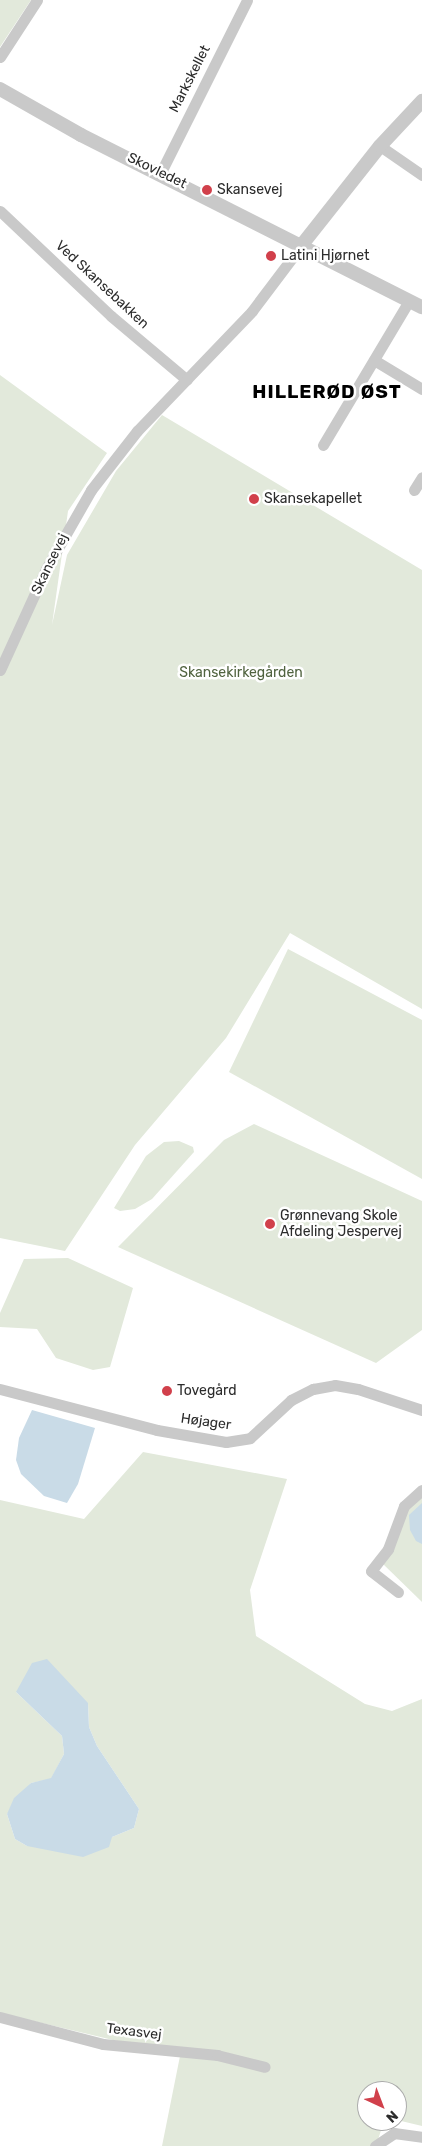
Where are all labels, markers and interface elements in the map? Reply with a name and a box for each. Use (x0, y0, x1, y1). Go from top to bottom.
street label: Markskellet (166, 43, 214, 115)
street label: Skovledet (125, 149, 189, 193)
place label: Skansevej (217, 182, 283, 198)
marker: Skansevej (201, 184, 213, 196)
street label: Ved Skansebakken (52, 237, 152, 333)
place label: Latini Hjørnet (281, 248, 369, 264)
marker: Latini Hjørnet (265, 250, 277, 262)
district label: HILLERØD ØST (251, 381, 403, 403)
place label: Skansekapellet (264, 491, 362, 507)
marker: Skansekapellet (248, 493, 260, 505)
street label: Skansevej (28, 531, 72, 597)
park label: Skansekirkegården (179, 665, 303, 681)
place label: Grønnevang Skole Afdeling Jespervej (280, 1208, 402, 1240)
marker: Grønnevang Skole Afdeling Jespervej (264, 1218, 276, 1230)
place label: Tovegård (177, 1383, 236, 1399)
marker: Tovegård (161, 1385, 173, 1397)
street label: Højager (180, 1410, 232, 1434)
street label: Texasvej (105, 2020, 163, 2044)
north arrow (357, 2081, 407, 2131)
text: N (382, 2107, 401, 2126)

